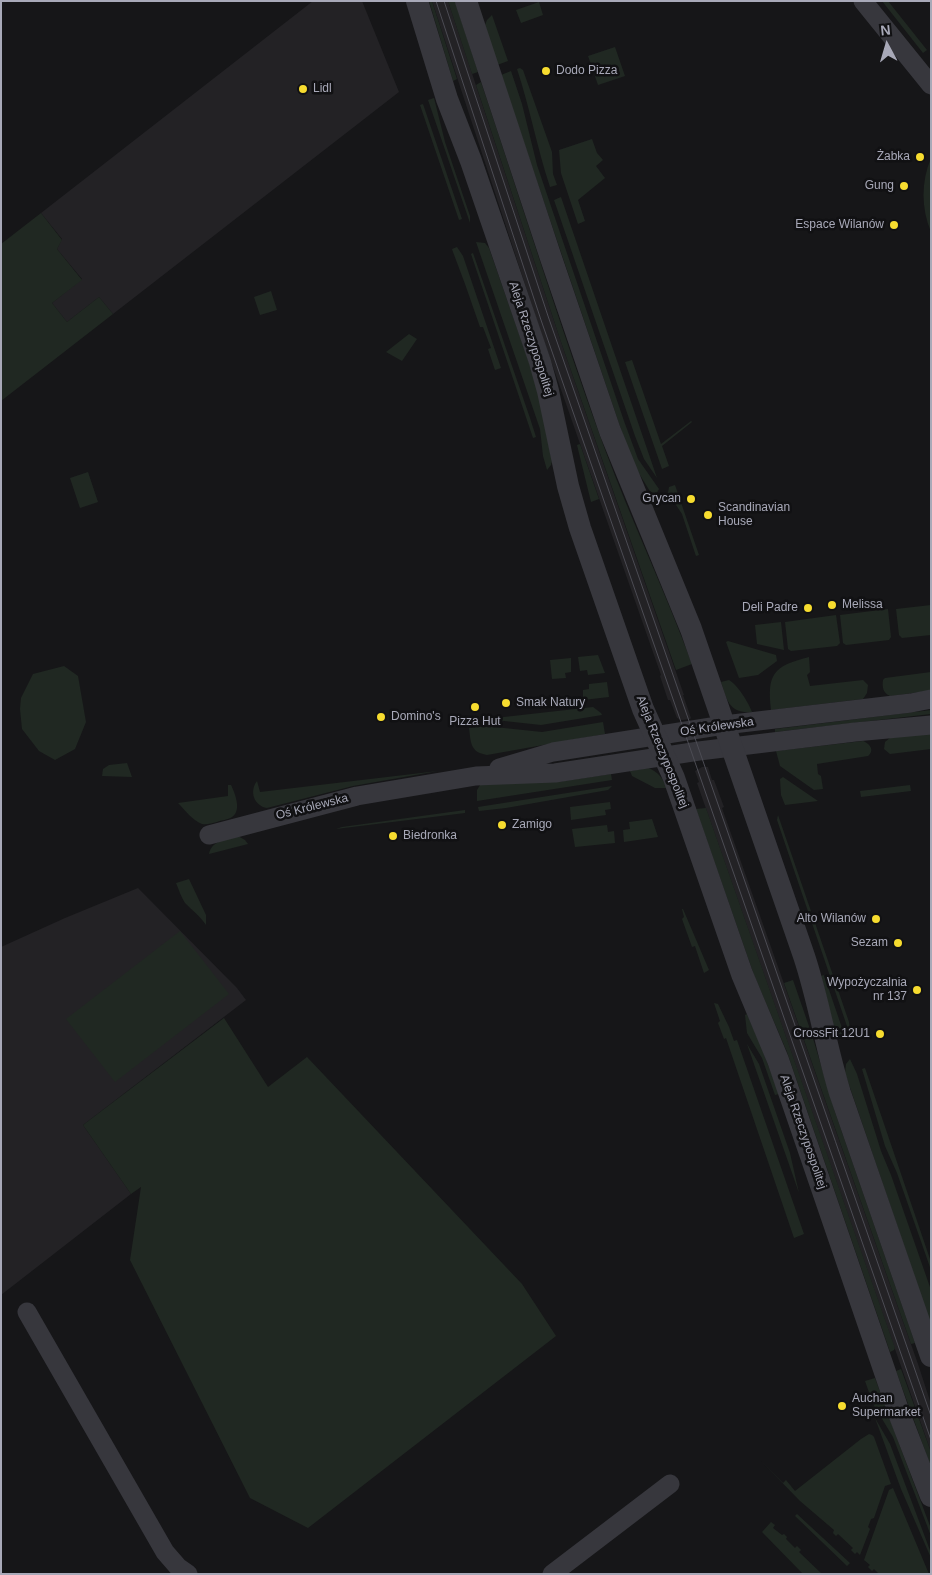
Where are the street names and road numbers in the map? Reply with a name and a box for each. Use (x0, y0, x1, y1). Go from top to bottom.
street label: Aleja Rzeczypospolitej (506, 280, 556, 398)
street label: Aleja Rzeczypospolitej (633, 694, 691, 810)
street label: Oś Królewska (679, 715, 755, 739)
street label: Oś Królewska (274, 791, 350, 823)
street label: Aleja Rzeczypospolitej (777, 1073, 829, 1191)

